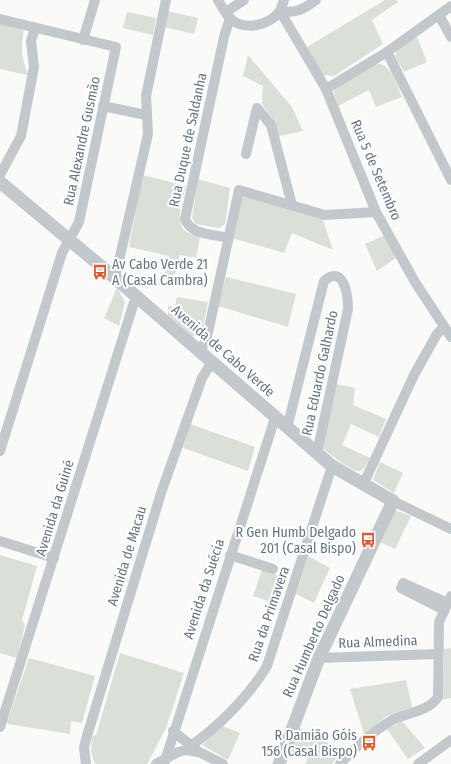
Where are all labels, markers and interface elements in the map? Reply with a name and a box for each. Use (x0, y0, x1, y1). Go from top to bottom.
street label: Rua Duque de Saldanha (165, 71, 211, 209)
street label: Rua Alexandre Gusmão (60, 75, 104, 207)
street label: Rua 5 de Setembro (347, 117, 405, 223)
place label: Av Cabo Verde 21 A (Casal Cambra) (112, 256, 208, 289)
bus stop icon: Av Cabo Verde 21 A (Casal Cambra) (91, 263, 109, 281)
street label: Avenida de Cabo Verde (168, 302, 278, 401)
street label: Rua Eduardo Galhardo (298, 309, 342, 437)
street label: Avenida da Guiné (32, 458, 78, 558)
street label: Avenida de Macau (104, 504, 150, 608)
place label: R Gen Humb Delgado 201 (Casal Bispo) (235, 524, 356, 557)
bus stop icon: R Gen Humb Delgado 201 (Casal Bispo) (359, 531, 377, 549)
street label: Avenida da Suécia (180, 537, 228, 641)
street label: Rua da Primavera (245, 564, 293, 664)
street label: Rua Humberto Delgado (279, 572, 349, 700)
street label: Rua Almedina (338, 632, 418, 652)
place label: R Damião Góis 156 (Casal Bispo) (261, 727, 357, 760)
bus stop icon: R Damião Góis 156 (Casal Bispo) (360, 734, 378, 752)

